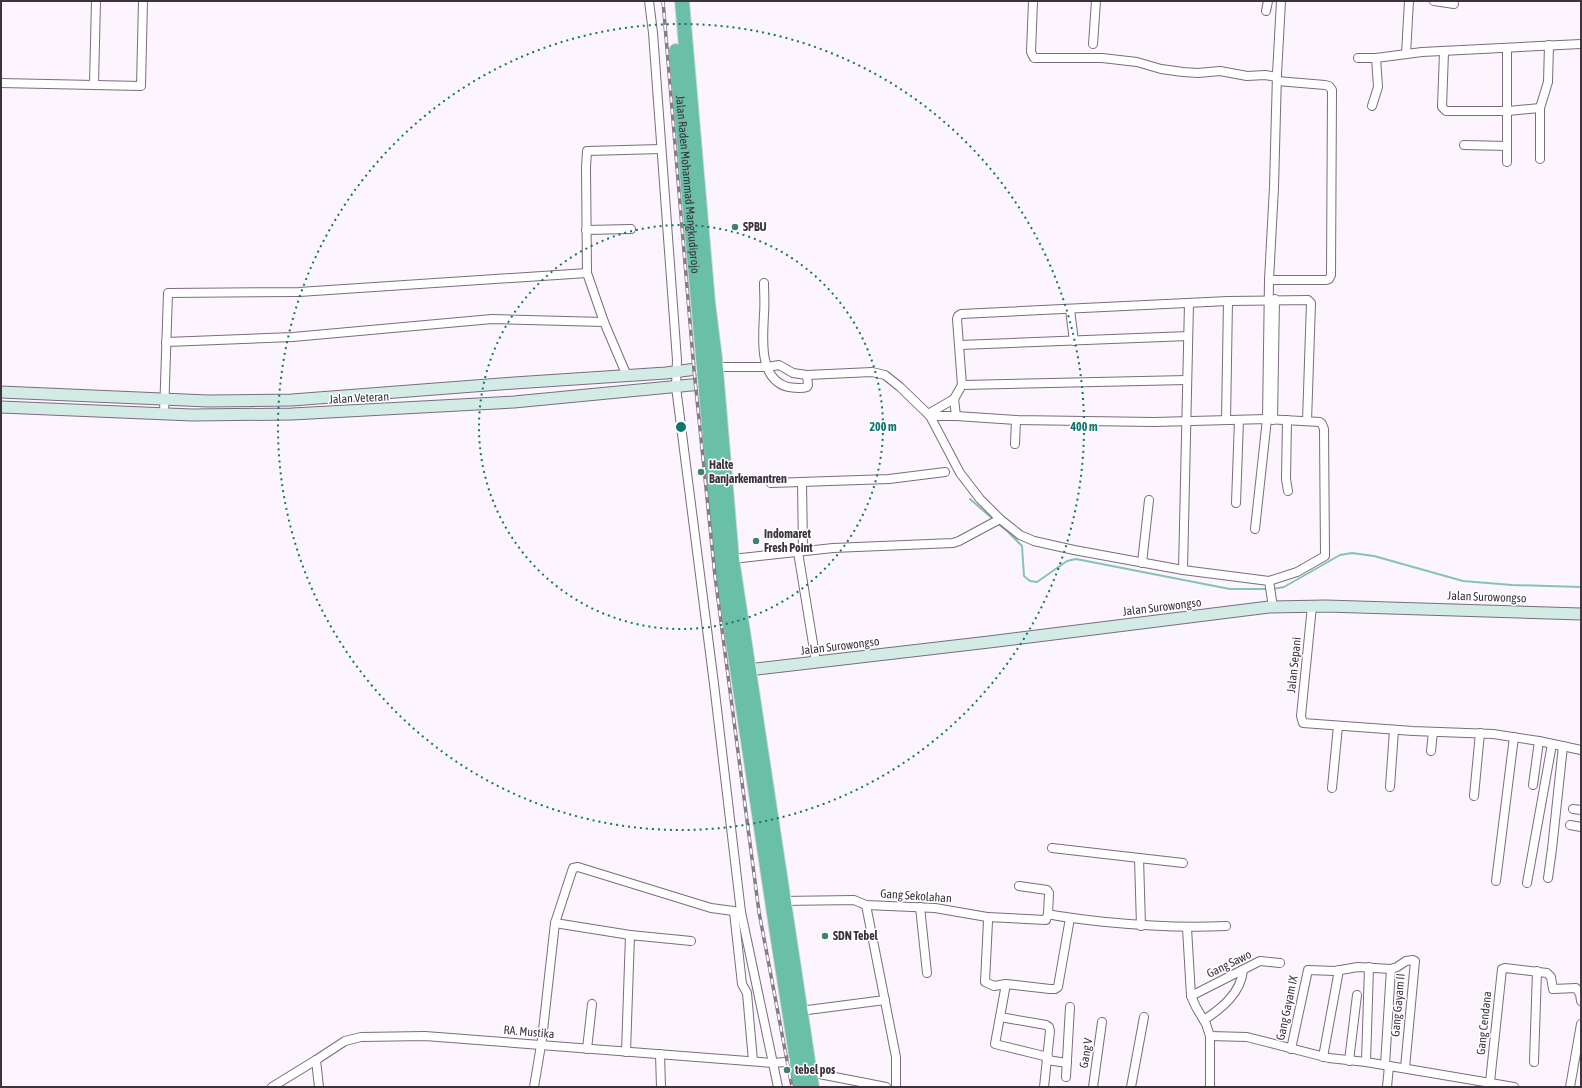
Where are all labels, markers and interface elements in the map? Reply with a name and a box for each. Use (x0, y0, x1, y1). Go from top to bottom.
street label: Jalan Raden Mohammad Mangkudiprojo (673, 95, 703, 275)
place label: SPBU (743, 220, 767, 234)
marker: SPBU (730, 222, 740, 232)
street label: Jalan Veteran (329, 389, 389, 407)
centre of rings (674, 420, 688, 434)
text: 200 m (869, 420, 897, 434)
text: 400 m (1069, 420, 1098, 434)
place label: Halte Banjarkemantren (709, 458, 787, 486)
marker: Halte Banjarkemantren (696, 467, 706, 477)
place label: Indomaret Fresh Point (764, 527, 813, 555)
marker: Indomaret Fresh Point (751, 536, 761, 546)
street label: Jalan Surowongso (1447, 589, 1527, 605)
street label: Jalan Surowongso (1122, 595, 1202, 619)
street label: Jalan Surowongso (800, 634, 880, 658)
street label: Jalan Sepani (1284, 636, 1304, 694)
street label: Gang Sekolahan (880, 887, 952, 905)
place label: SDN Tebel (833, 929, 879, 943)
marker: SDN Tebel (820, 931, 830, 941)
street label: Gang Sawo (1204, 947, 1254, 981)
street label: Gang Gayam II (1388, 973, 1408, 1037)
street label: Gang Gayam IX (1273, 974, 1301, 1042)
street label: Gang Cendana (1474, 990, 1494, 1056)
street label: RA. Mustika (503, 1023, 555, 1041)
street label: Gang V (1077, 1037, 1095, 1069)
place label: tebel pos (794, 1063, 836, 1077)
marker: tebel pos (782, 1065, 792, 1075)

